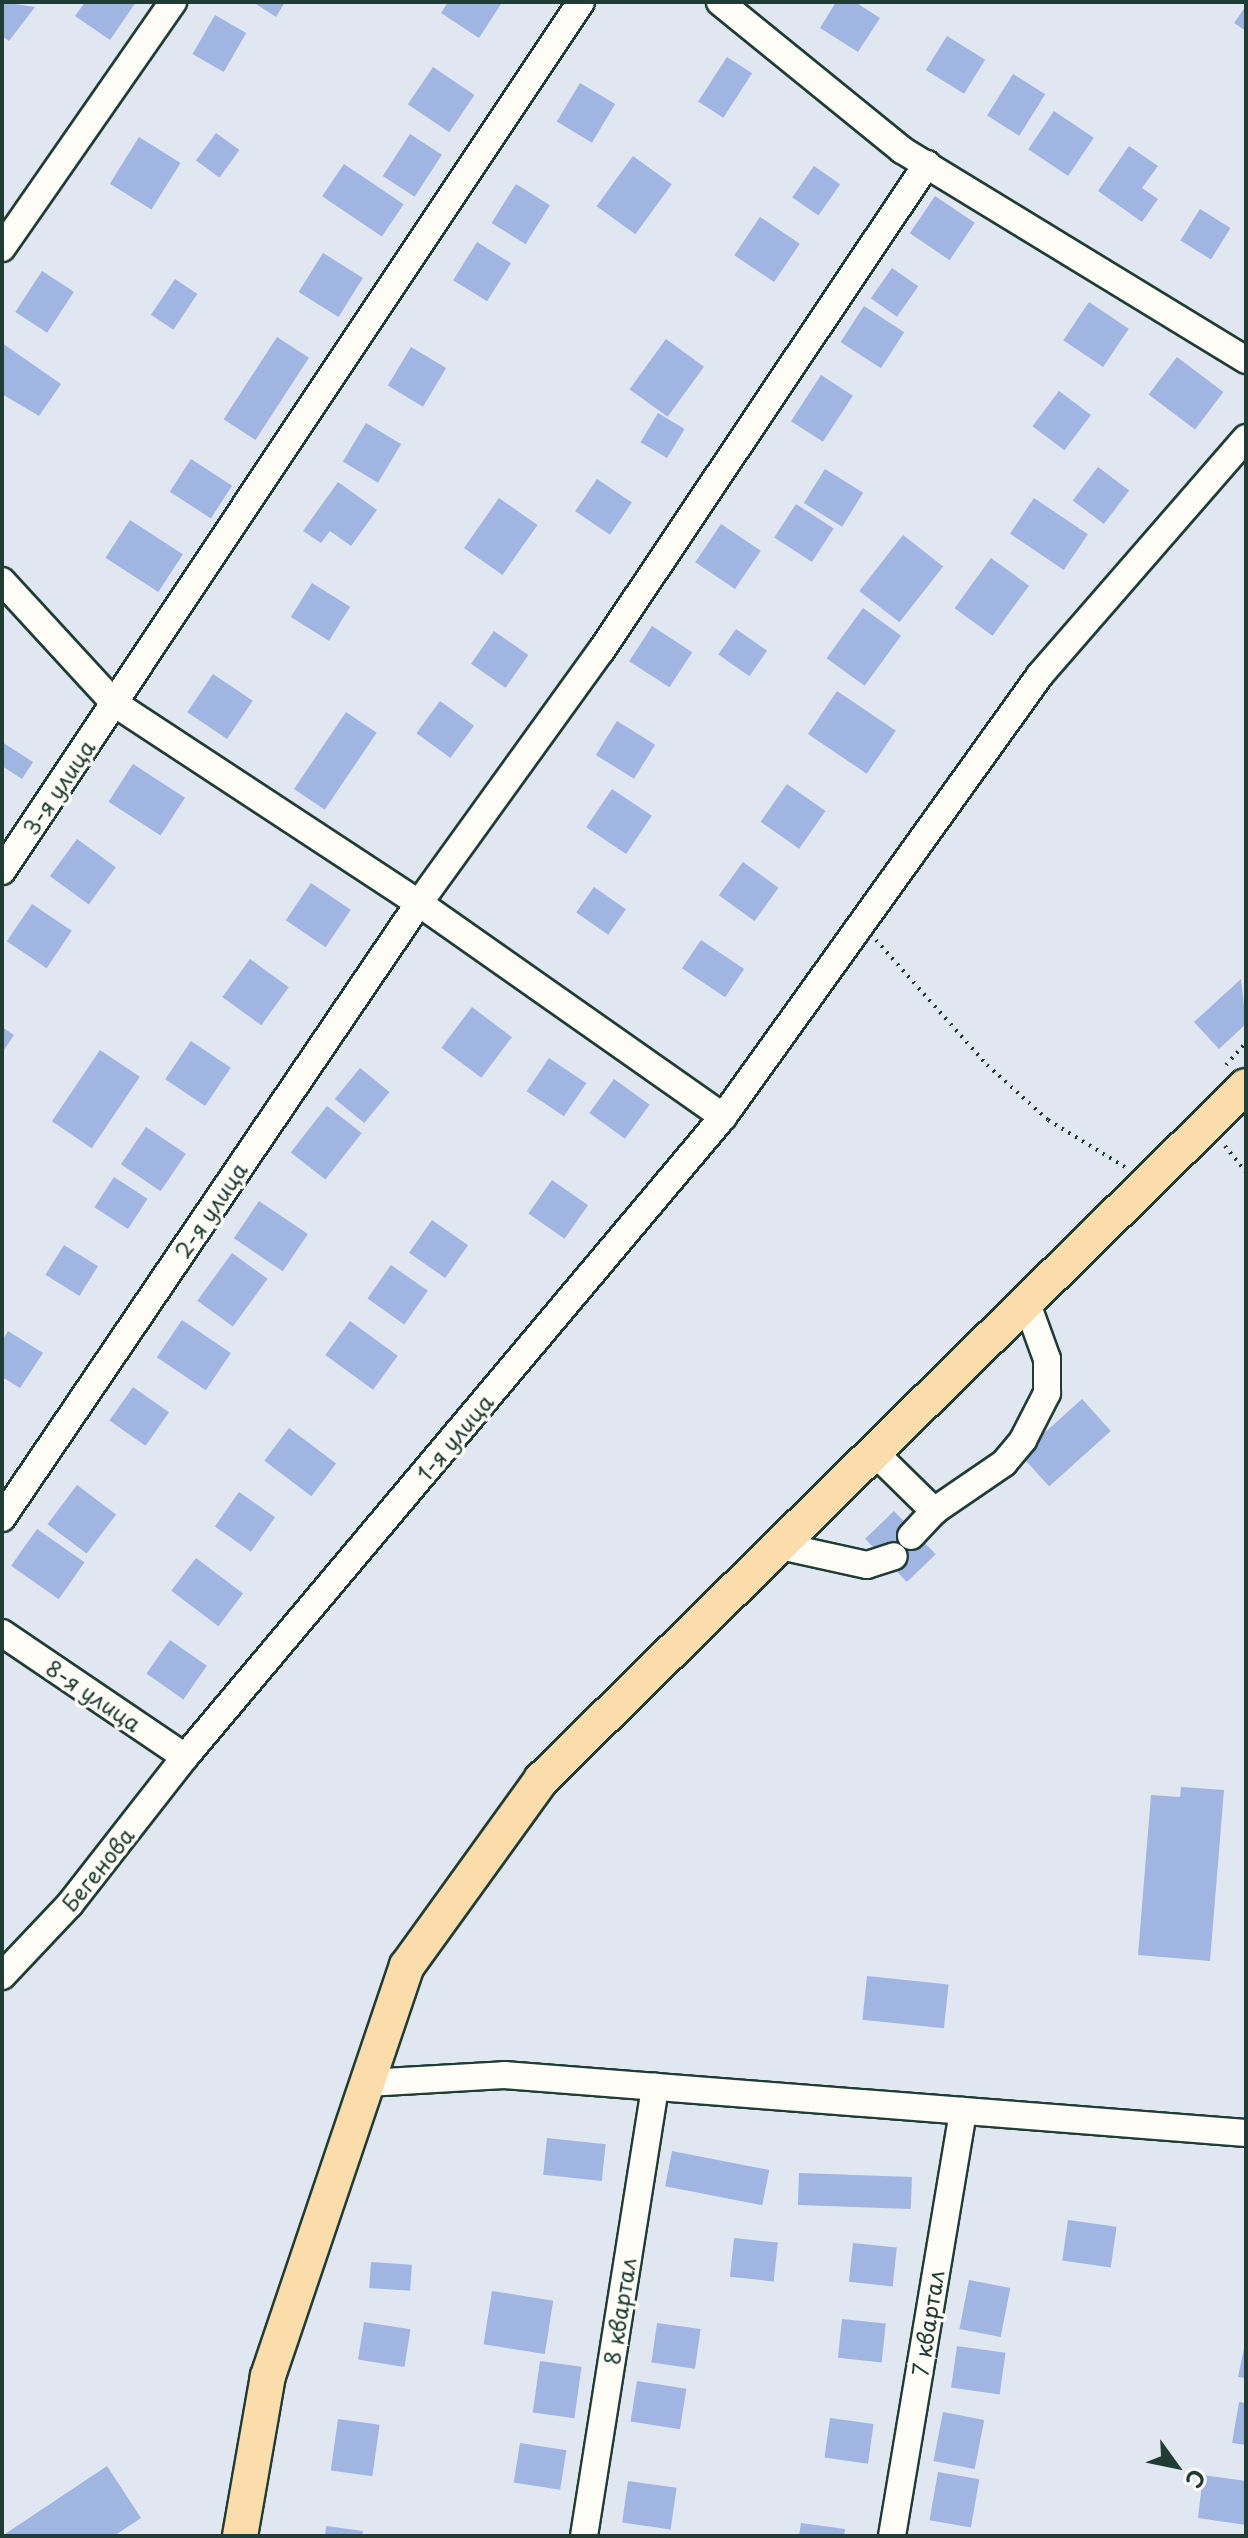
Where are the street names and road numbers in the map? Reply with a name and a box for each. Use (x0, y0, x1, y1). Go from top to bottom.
street label: 3-я улица (16, 734, 100, 840)
street label: 2-я улица (168, 1157, 252, 1263)
street label: 1-я улица (410, 1388, 498, 1486)
street label: 8-я улица (41, 1653, 147, 1737)
street label: Бегенова (55, 1822, 139, 1916)
street label: 8 квартал (597, 2255, 641, 2367)
street label: 7 квартал (906, 2268, 948, 2378)

